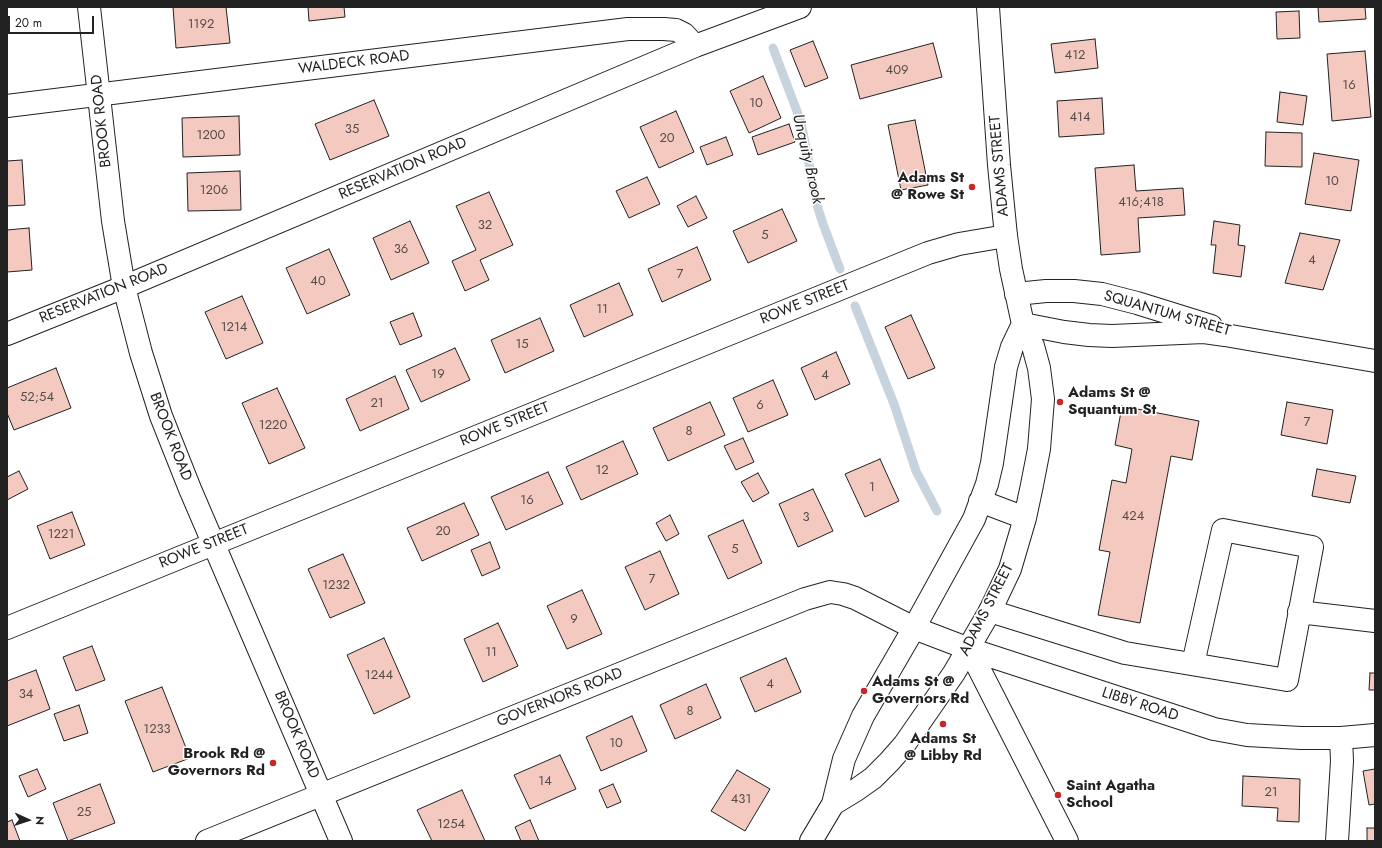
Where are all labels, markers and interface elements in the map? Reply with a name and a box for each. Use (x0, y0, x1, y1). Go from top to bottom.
scale bar (10, 8, 96, 34)
text: 20 m (15, 14, 42, 32)
house number: 1192 (188, 17, 214, 33)
street label: WALDECK ROAD (298, 47, 410, 79)
house number: 412 (1065, 48, 1085, 64)
house number: 409 (886, 63, 908, 79)
street label: BROOK ROAD (88, 74, 116, 168)
house number: 16 (1342, 78, 1356, 94)
house number: 10 (749, 96, 763, 112)
house number: 414 (1069, 110, 1091, 126)
water label: Unquity Brook (787, 112, 827, 206)
street label: ADAMS STREET (987, 115, 1013, 217)
house number: 35 (345, 122, 359, 138)
house number: 1200 (197, 128, 225, 144)
house number: 20 (659, 131, 675, 147)
street label: RESERVATION ROAD (336, 134, 470, 204)
place label: Adams St @ Rowe St (891, 169, 964, 204)
house number: 10 (1325, 174, 1339, 190)
marker: Adams St @ Rowe St (967, 182, 977, 192)
house number: 1206 (200, 183, 228, 199)
house number: 416;418 (1118, 195, 1164, 211)
house number: 32 (478, 218, 492, 234)
house number: 5 (761, 228, 769, 244)
house number: 36 (394, 242, 408, 258)
house number: 4 (1308, 253, 1316, 269)
street label: RESERVATION ROAD (37, 260, 171, 328)
house number: 7 (677, 267, 683, 283)
house number: 40 (310, 274, 326, 290)
street label: ROWE STREET (758, 277, 852, 329)
street label: SQUANTUM STREET (1102, 287, 1232, 341)
house number: 11 (596, 302, 608, 318)
house number: 1214 (221, 320, 247, 336)
house number: 15 (515, 337, 529, 353)
house number: 19 (431, 367, 445, 383)
house number: 4 (821, 368, 829, 384)
place label: Adams St @ Squantum St (1068, 384, 1156, 419)
house number: 52;54 (20, 390, 54, 406)
street label: BROOK ROAD (145, 390, 195, 484)
house number: 21 (370, 396, 384, 412)
marker: Adams St @ Squantum St (1055, 397, 1065, 407)
house number: 6 (756, 398, 764, 414)
street label: ROWE STREET (458, 399, 552, 451)
house number: 7 (1304, 415, 1310, 431)
house number: 1220 (259, 418, 287, 434)
house number: 8 (685, 424, 693, 440)
house number: 12 (595, 463, 609, 479)
house number: 1 (869, 480, 875, 496)
house number: 16 (520, 493, 534, 509)
house number: 424 (1122, 509, 1144, 525)
house number: 3 (802, 510, 810, 526)
street label: ROWE STREET (157, 521, 251, 573)
house number: 20 (435, 524, 451, 540)
house number: 1221 (48, 527, 74, 543)
house number: 5 (731, 542, 739, 558)
street label: ADAMS STREET (956, 561, 1018, 659)
house number: 7 (649, 572, 655, 588)
house number: 1232 (322, 578, 350, 594)
house number: 9 (570, 612, 578, 628)
house number: 11 (485, 645, 497, 661)
street label: GOVERNORS ROAD (494, 665, 626, 731)
house number: 1244 (365, 668, 393, 684)
place label: Adams St @ Governors Rd (872, 673, 969, 708)
house number: 4 (766, 677, 774, 693)
street label: LIBBY ROAD (1099, 684, 1181, 726)
marker: Adams St @ Governors Rd (859, 686, 869, 696)
house number: 34 (19, 687, 33, 703)
street label: BROOK ROAD (269, 689, 323, 781)
house number: 8 (686, 704, 694, 720)
marker: Adams St @ Libby Rd (938, 719, 948, 729)
house number: 1233 (143, 722, 171, 738)
place label: Adams St @ Libby Rd (904, 730, 982, 765)
house number: 10 (609, 736, 623, 752)
place label: Brook Rd @ Governors Rd (168, 745, 265, 780)
marker: Brook Rd @ Governors Rd (268, 758, 278, 768)
house number: 14 (538, 774, 552, 790)
place label: Saint Agatha School (1066, 777, 1155, 812)
house number: 21 (1264, 785, 1278, 801)
marker: Saint Agatha School (1053, 790, 1063, 800)
house number: 431 (731, 792, 751, 808)
north arrow (8, 800, 48, 840)
house number: 25 (77, 805, 91, 821)
text: N (32, 816, 48, 825)
house number: 1254 (437, 817, 465, 833)

